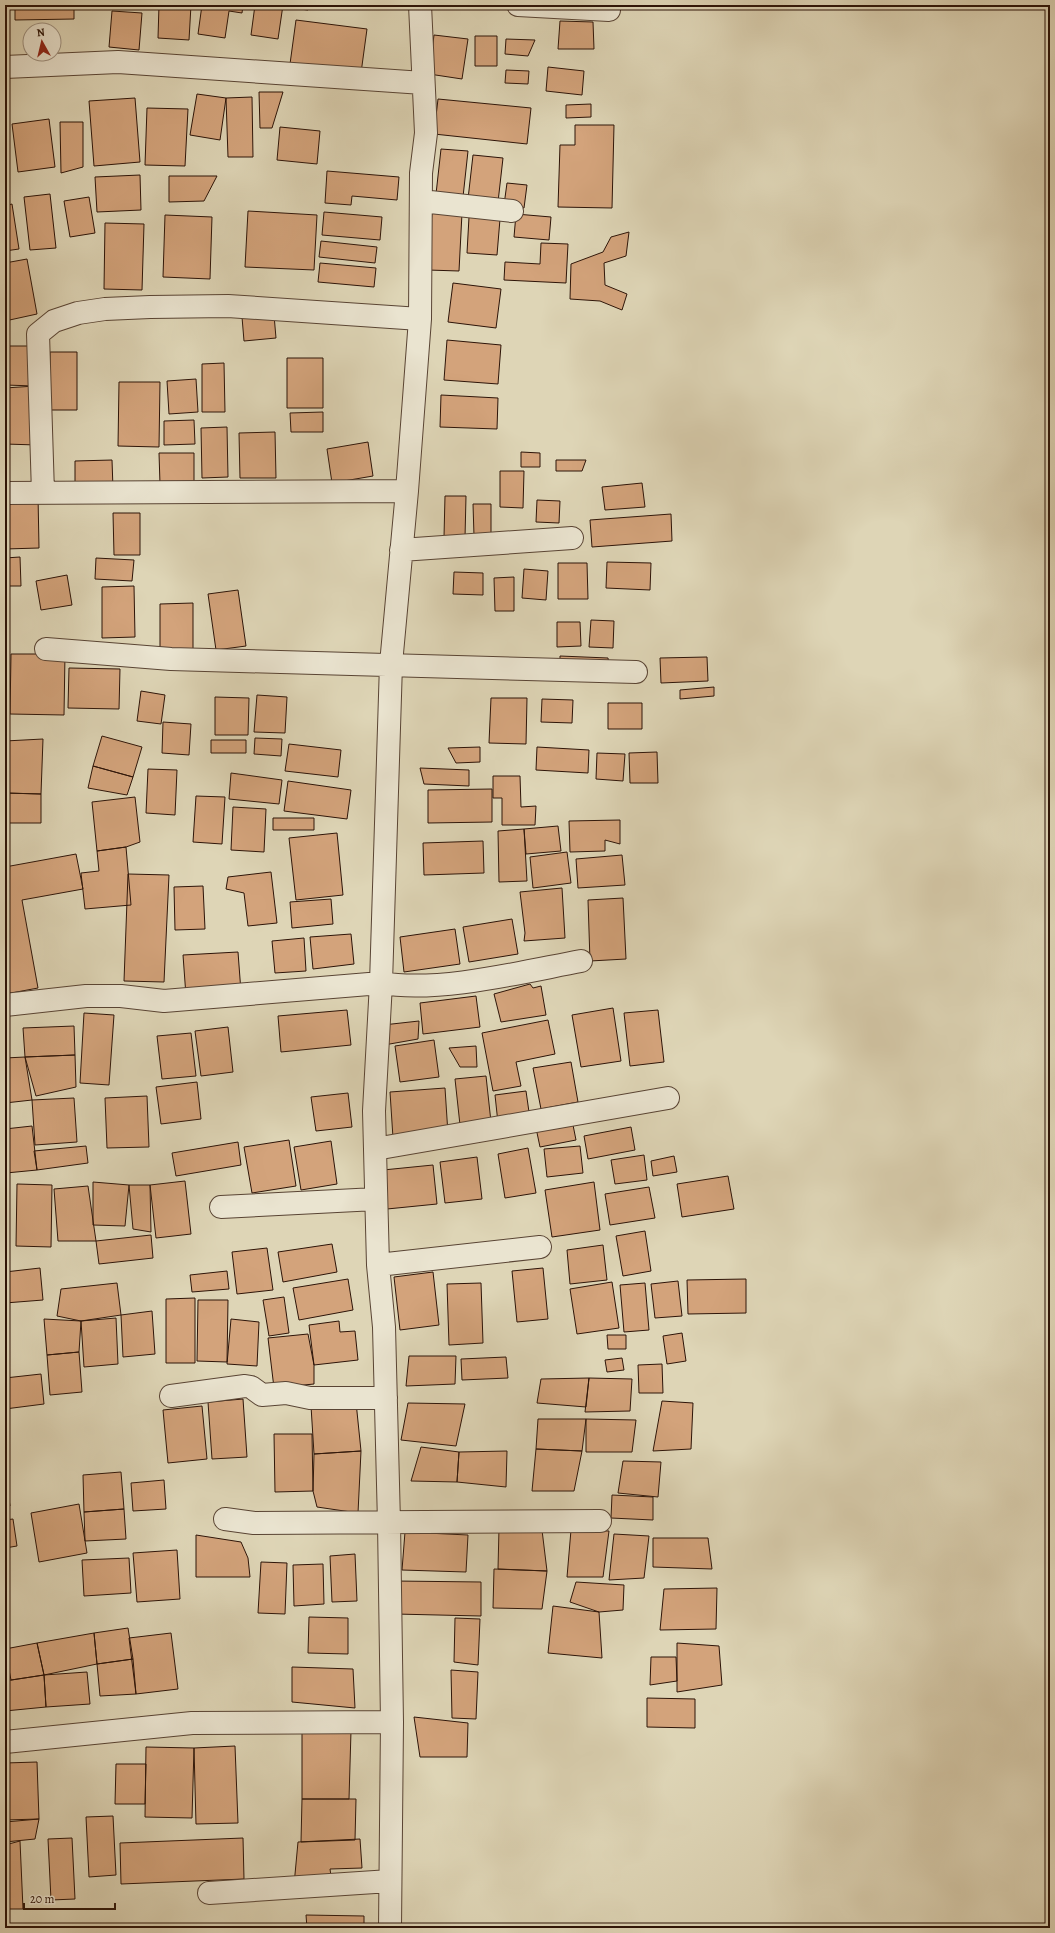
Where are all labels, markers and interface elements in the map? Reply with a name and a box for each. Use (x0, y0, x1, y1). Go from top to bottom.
north arrow (22, 22, 62, 62)
text: N (36, 25, 46, 41)
scale bar (24, 1885, 115, 1911)
text: 20 m (30, 1891, 54, 1907)

